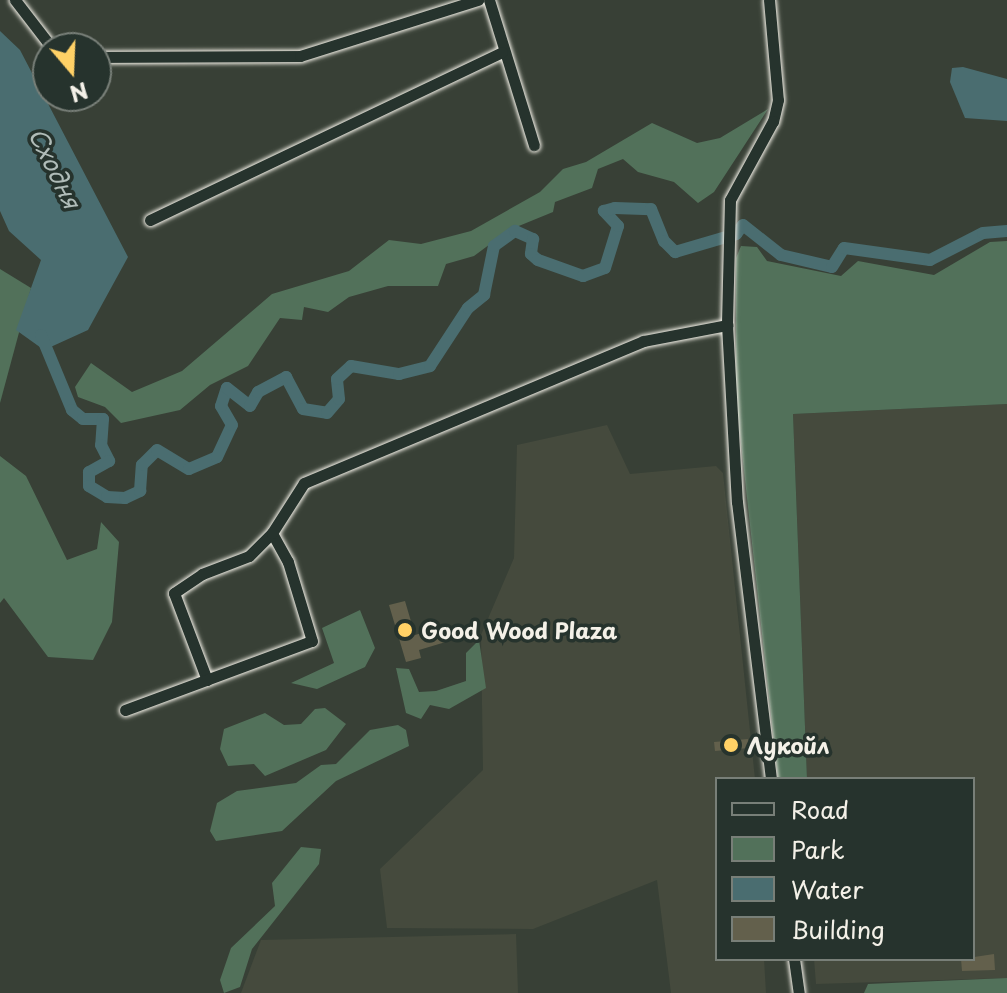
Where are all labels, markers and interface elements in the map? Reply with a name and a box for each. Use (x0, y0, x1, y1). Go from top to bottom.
north arrow (32, 32, 112, 112)
text: N (66, 75, 93, 112)
water label: Сходня (23, 123, 87, 213)
place label: Good Wood Plaza (421, 617, 617, 643)
marker: Good Wood Plaza (396, 621, 414, 639)
place label: Лукойл (747, 732, 829, 758)
marker: Лукойл (722, 736, 740, 754)
legend (715, 777, 975, 961)
text: Road (791, 791, 849, 827)
text: Park (791, 831, 845, 867)
text: Water (791, 871, 863, 907)
text: Building (791, 911, 885, 947)

